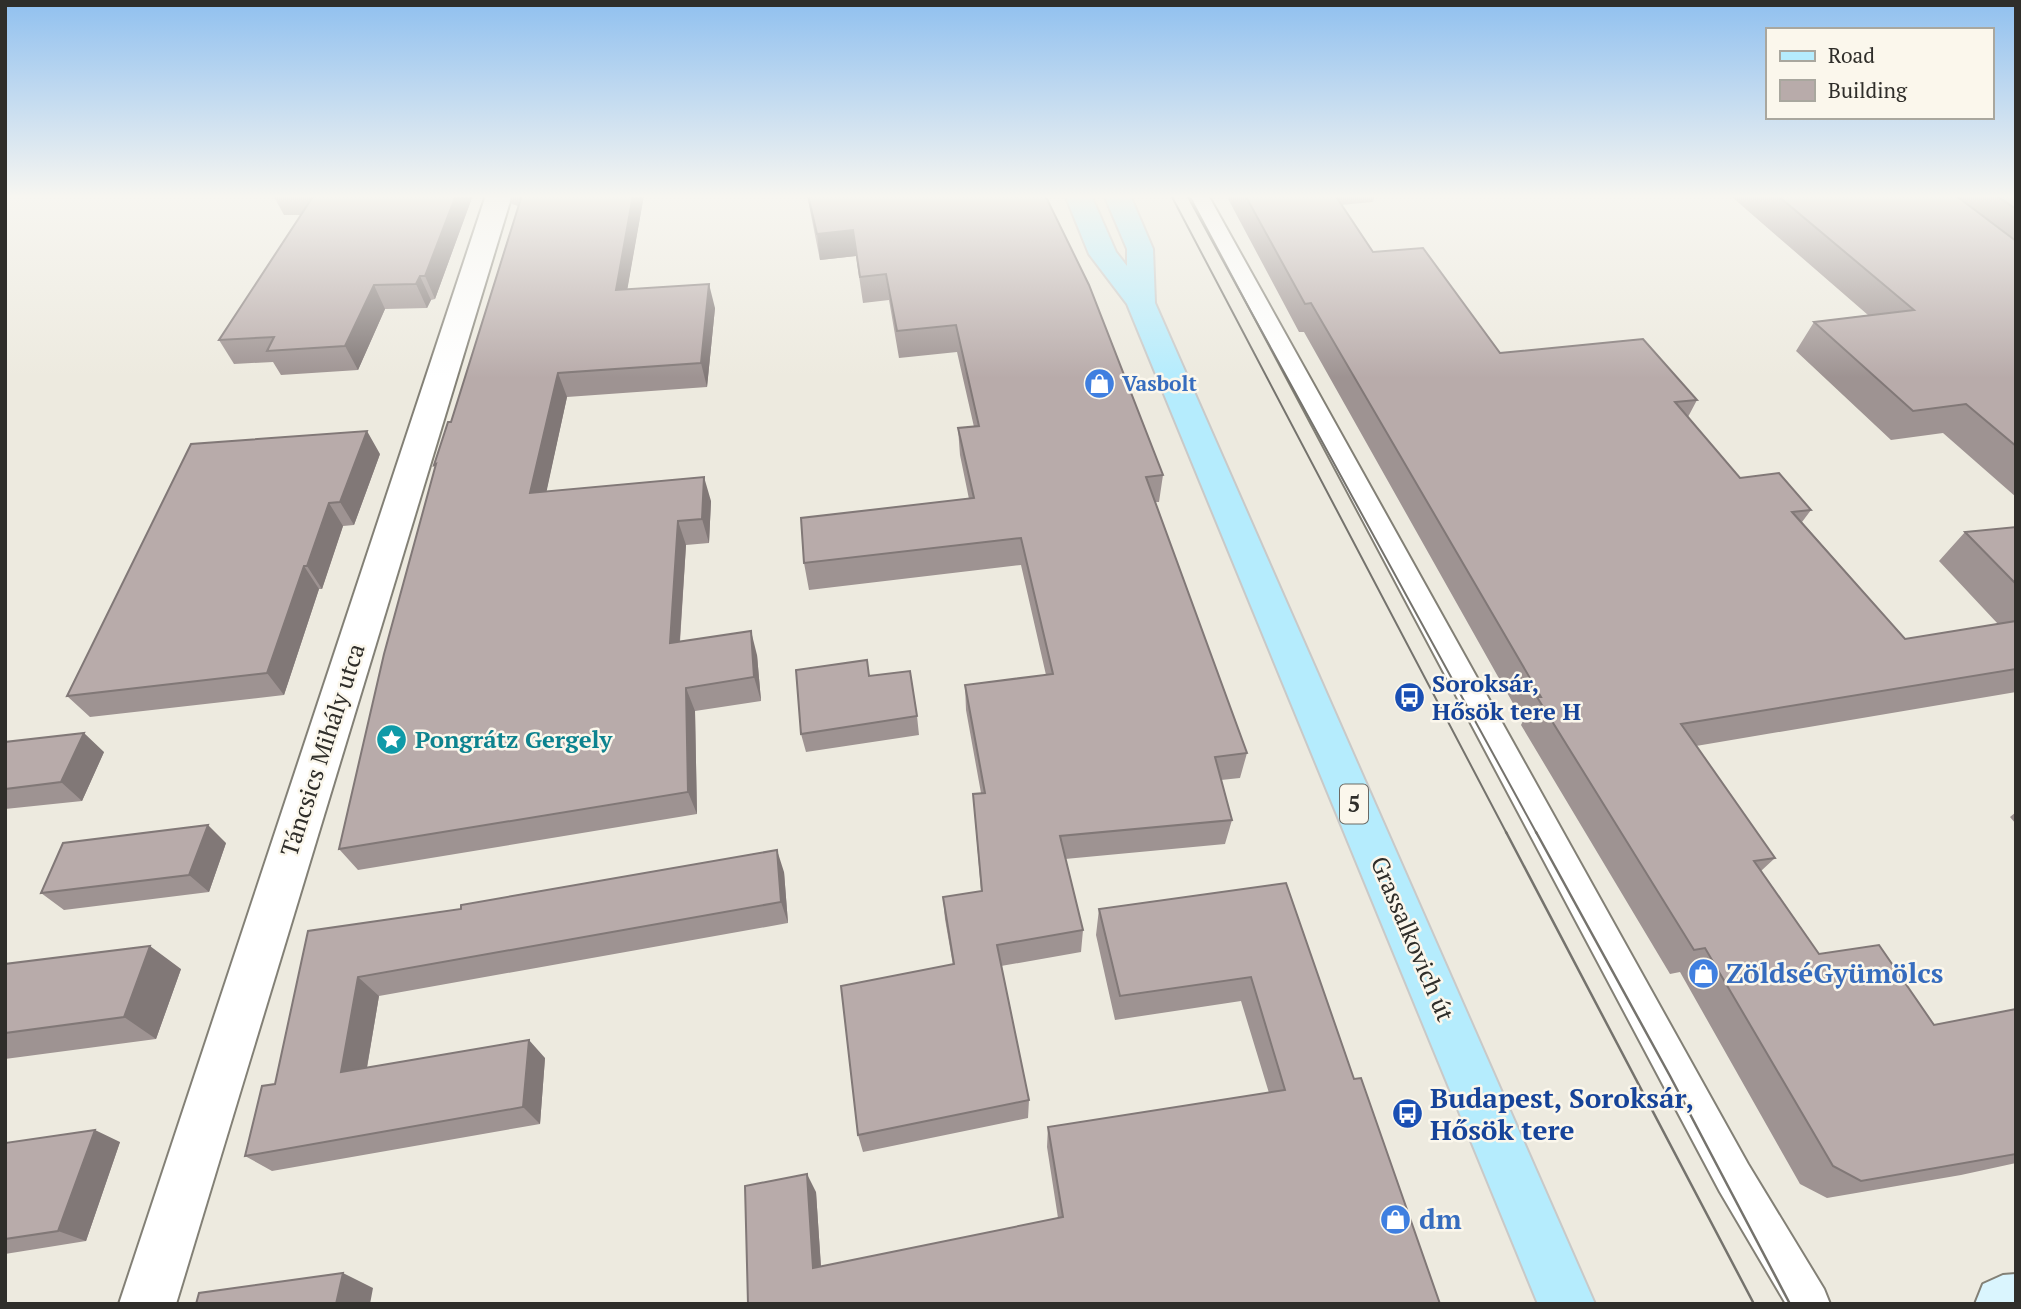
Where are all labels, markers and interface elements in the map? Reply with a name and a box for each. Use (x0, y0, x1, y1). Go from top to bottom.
legend (1766, 28, 1993, 119)
text: Road (1828, 41, 1875, 69)
text: Building (1828, 76, 1908, 104)
shop icon: Vasbolt (1082, 367, 1116, 401)
place label: Vasbolt (1122, 369, 1198, 397)
street label: Táncsics Mihály utca (273, 639, 372, 860)
place label: Soroksár, Hősök tere H (1432, 667, 1581, 727)
bus stop icon: Soroksár, Hősök tere H (1392, 681, 1426, 715)
place icon: Pongrátz Gergely (375, 723, 409, 757)
place label: Pongrátz Gergely (415, 723, 614, 755)
road number: 5 (1340, 784, 1368, 824)
street label: Grassalkovich út (1364, 851, 1462, 1026)
place label: ZöldséGyümölcs (1726, 954, 1943, 991)
shop icon: ZöldséGyümölcs (1686, 956, 1720, 990)
place label: Budapest, Soroksár, Hősök tere (1430, 1079, 1694, 1148)
bus stop icon: Budapest, Soroksár, Hősök tere (1390, 1097, 1424, 1131)
place label: dm (1419, 1200, 1462, 1237)
shop icon: dm (1379, 1202, 1413, 1236)

